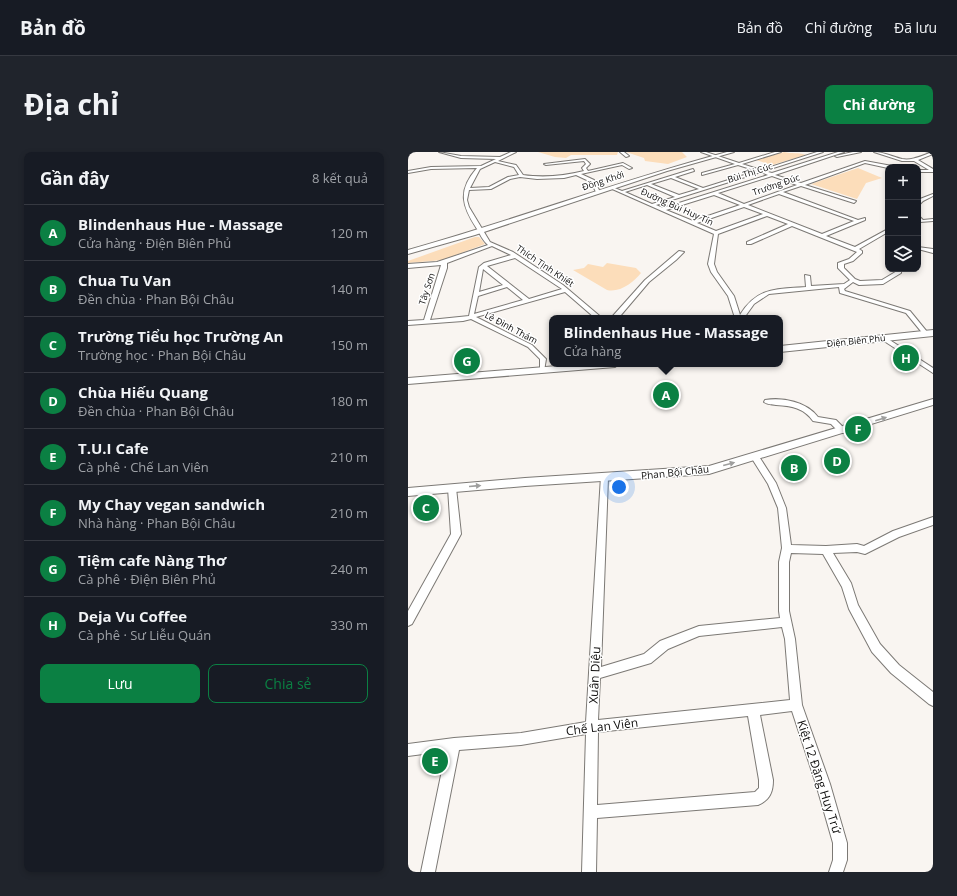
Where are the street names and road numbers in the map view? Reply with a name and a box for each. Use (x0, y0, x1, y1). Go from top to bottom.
street label: Bùi Thị Cúc (726, 159, 775, 186)
street label: Đồng Khởi (580, 168, 626, 193)
street label: Trường Đúc (750, 170, 802, 199)
street label: Đường Bùi Huy Tín (639, 185, 716, 228)
street label: Thích Tịnh Khiết (514, 241, 577, 290)
street label: Tây Sơn (415, 271, 438, 306)
street label: Lê Đình Thám (483, 308, 540, 347)
street label: Điện Biên Phủ (826, 331, 886, 350)
street label: Phan Bội Châu (640, 461, 710, 483)
street label: Xuân Diệu (585, 646, 604, 704)
street label: Chế Lan Viên (565, 714, 639, 739)
street label: Kiệt 12 Đặng Huy Trứ (793, 718, 846, 837)

